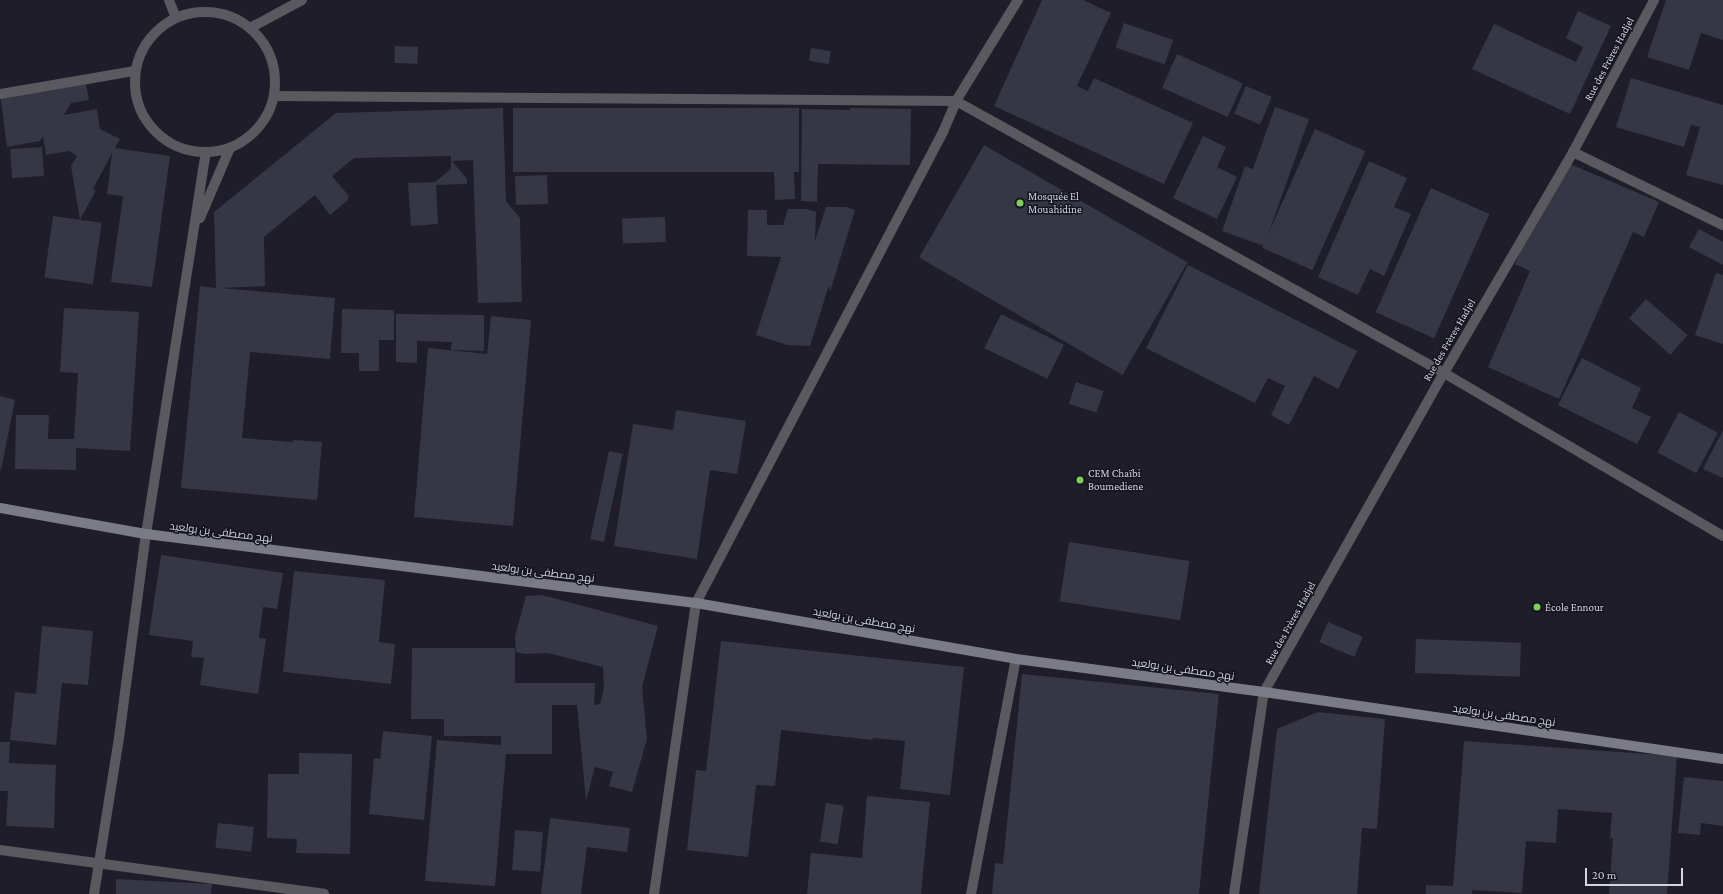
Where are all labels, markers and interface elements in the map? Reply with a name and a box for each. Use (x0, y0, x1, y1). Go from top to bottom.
street label: Rue des Frères Hadjel (1581, 15, 1637, 103)
place label: Mosquée El Mouahidine (1028, 190, 1082, 216)
marker: Mosquée El Mouahidine (1015, 198, 1025, 208)
street label: Rue des Frères Hadjel (1420, 296, 1478, 384)
place label: CEM Chaïbi Boumediene (1088, 467, 1143, 493)
marker: CEM Chaïbi Boumediene (1075, 475, 1085, 485)
street label: نهج مصطفى بن بولعيد (169, 519, 273, 545)
street label: نهج مصطفى بن بولعيد (491, 559, 595, 585)
street label: Rue des Frères Hadjel (1262, 579, 1318, 667)
place label: École Ennour (1545, 600, 1604, 614)
marker: École Ennour (1532, 602, 1542, 612)
street label: نهج مصطفى بن بولعيد (812, 604, 916, 636)
street label: نهج مصطفى بن بولعيد (1131, 655, 1235, 683)
street label: نهج مصطفى بن بولعيد (1452, 701, 1556, 729)
scale bar (1587, 860, 1685, 886)
text: 20 m (1592, 868, 1616, 882)

